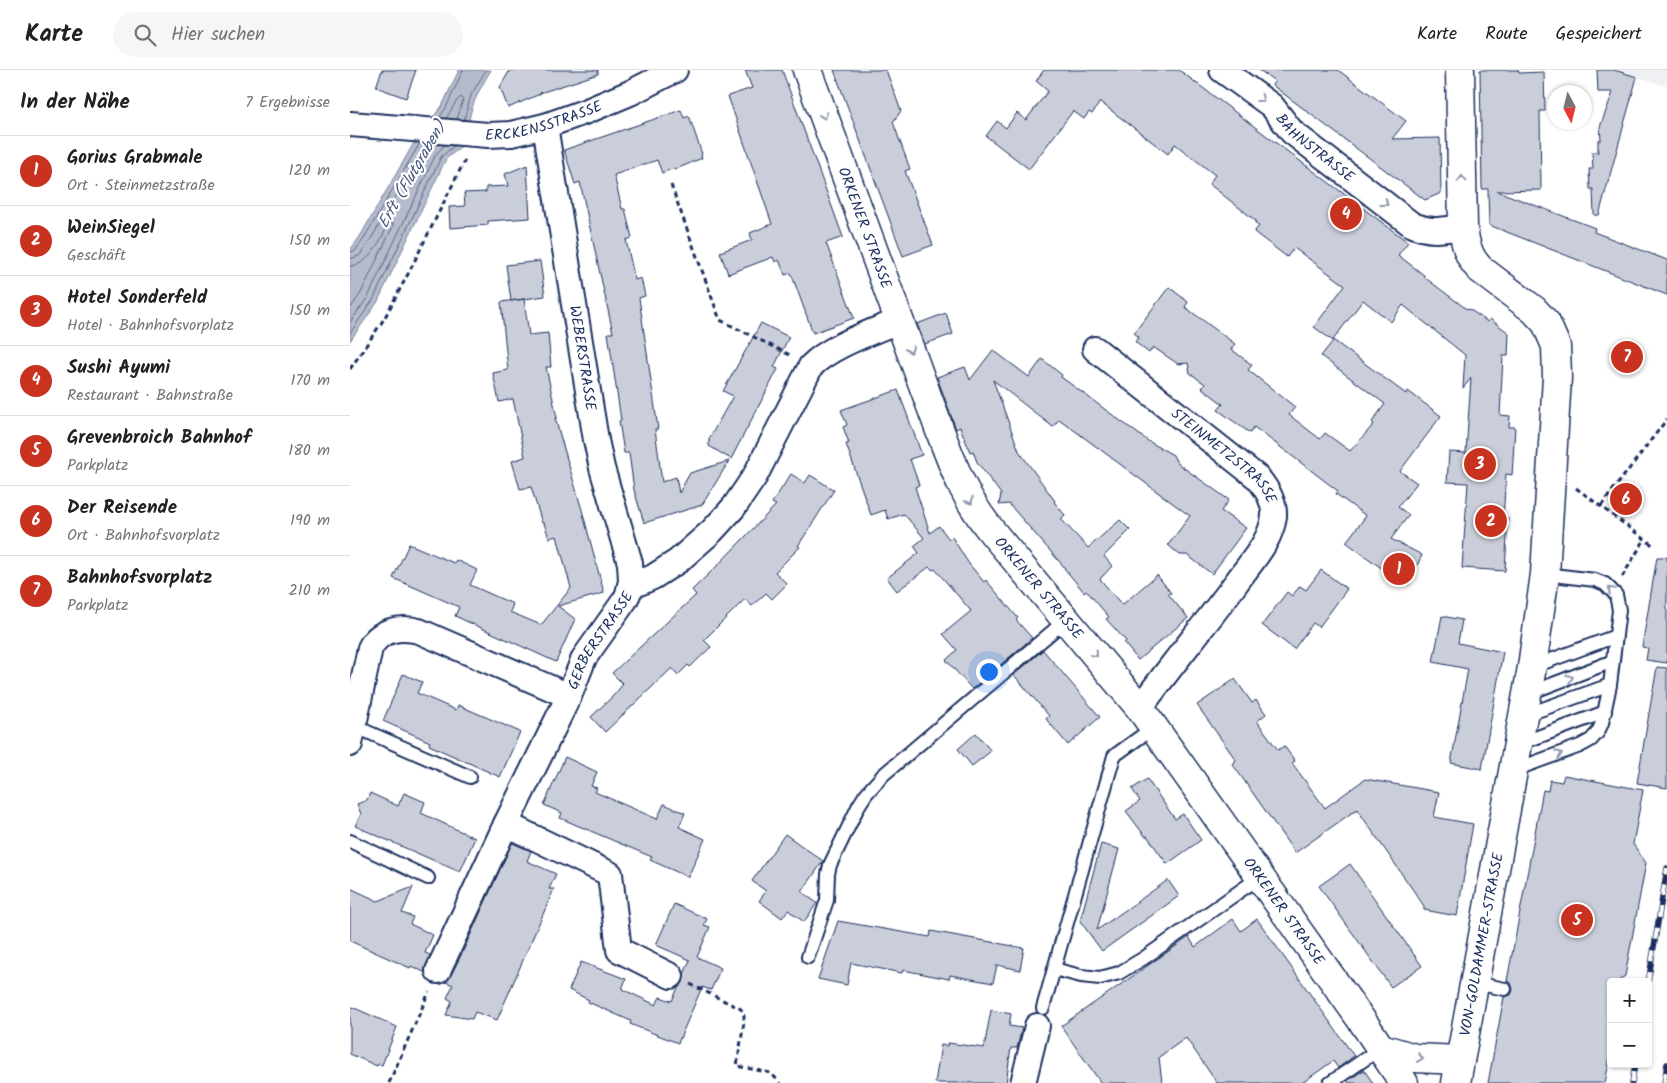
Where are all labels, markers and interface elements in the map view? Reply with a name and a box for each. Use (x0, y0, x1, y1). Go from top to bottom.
search box (113, 12, 463, 57)
text: Karte (25, 15, 83, 54)
text: Hier suchen (171, 20, 265, 50)
text: Karte (1417, 20, 1457, 49)
text: Route (1485, 20, 1528, 49)
text: Gespeichert (1556, 20, 1642, 49)
icon: search (131, 21, 159, 49)
north arrow (1547, 85, 1592, 130)
text: In der Nähe (20, 86, 130, 119)
text: 7 Ergebnisse (245, 90, 330, 115)
one-way arrow (1256, 93, 1265, 102)
street label: ERCKENSSTRASSE (485, 94, 607, 148)
street label: BAHNSTRASSE (1269, 109, 1360, 190)
one-way arrow (818, 111, 828, 119)
water label: Erft (Flutgraben) (372, 115, 454, 233)
text: Gorius Grabmale (67, 143, 203, 173)
text: 1 (34, 158, 38, 183)
text: 120 m (289, 158, 330, 183)
street label: ORKENER STRASSE (831, 164, 898, 293)
text: Ort · Steinmetzstraße (67, 173, 215, 198)
one-way arrow (1456, 174, 1467, 182)
pin: 4 (1330, 195, 1362, 233)
one-way arrow (1379, 198, 1388, 206)
text: WeinSiegel (67, 213, 155, 243)
text: 2 (31, 228, 41, 253)
text: 150 m (289, 228, 330, 253)
text: Geschäft (67, 243, 126, 268)
text: Hotel Sonderfeld (67, 283, 207, 313)
text: 3 (32, 298, 40, 323)
text: 150 m (289, 298, 330, 323)
street label: WEBERSTRASSE (562, 304, 602, 414)
text: Hotel · Bahnhofsvorplatz (67, 313, 234, 338)
pin: 7 (1611, 338, 1643, 376)
one-way arrow (904, 345, 914, 354)
text: Sushi Ayumi (67, 353, 170, 383)
text: 4 (32, 368, 40, 393)
text: 170 m (290, 368, 330, 393)
text: Restaurant · Bahnstraße (67, 383, 233, 408)
street label: STEINMETZSTRASSE (1165, 402, 1283, 508)
text: Grevenbroich Bahnhof (67, 423, 251, 453)
text: 5 (32, 438, 40, 463)
text: 180 m (288, 438, 330, 463)
pin: 3 (1464, 445, 1496, 483)
text: Parkplatz (67, 453, 128, 478)
pin: 6 (1610, 480, 1642, 518)
text: Der Reisende (67, 493, 177, 523)
one-way arrow (963, 496, 973, 505)
pin: 2 (1475, 502, 1507, 540)
text: 6 (32, 508, 40, 533)
text: 190 m (290, 508, 330, 533)
text: Ort · Bahnhofsvorplatz (67, 523, 220, 548)
street label: ORKENER STRASSE (988, 532, 1089, 646)
pin: 1 (1383, 550, 1415, 588)
text: Bahnhofsvorplatz (67, 563, 212, 593)
text: 7 (32, 578, 40, 603)
text: 210 m (289, 578, 330, 603)
street label: GERBERSTRASSE (562, 586, 641, 693)
one-way arrow (1607, 587, 1616, 596)
text: Parkplatz (67, 593, 128, 618)
one-way arrow (1089, 648, 1097, 657)
your location (976, 659, 1002, 685)
one-way arrow (1565, 673, 1574, 684)
one-way arrow (1555, 750, 1563, 760)
street label: VON-GOLDAMMER-STRASSE (1454, 849, 1511, 1038)
street label: ORKENER STRASSE (1237, 853, 1331, 972)
pin: 5 (1561, 901, 1593, 939)
map controls (1607, 978, 1652, 1068)
button: + (1607, 978, 1652, 1023)
button: − (1607, 1023, 1652, 1068)
one-way arrow (1415, 1053, 1424, 1063)

